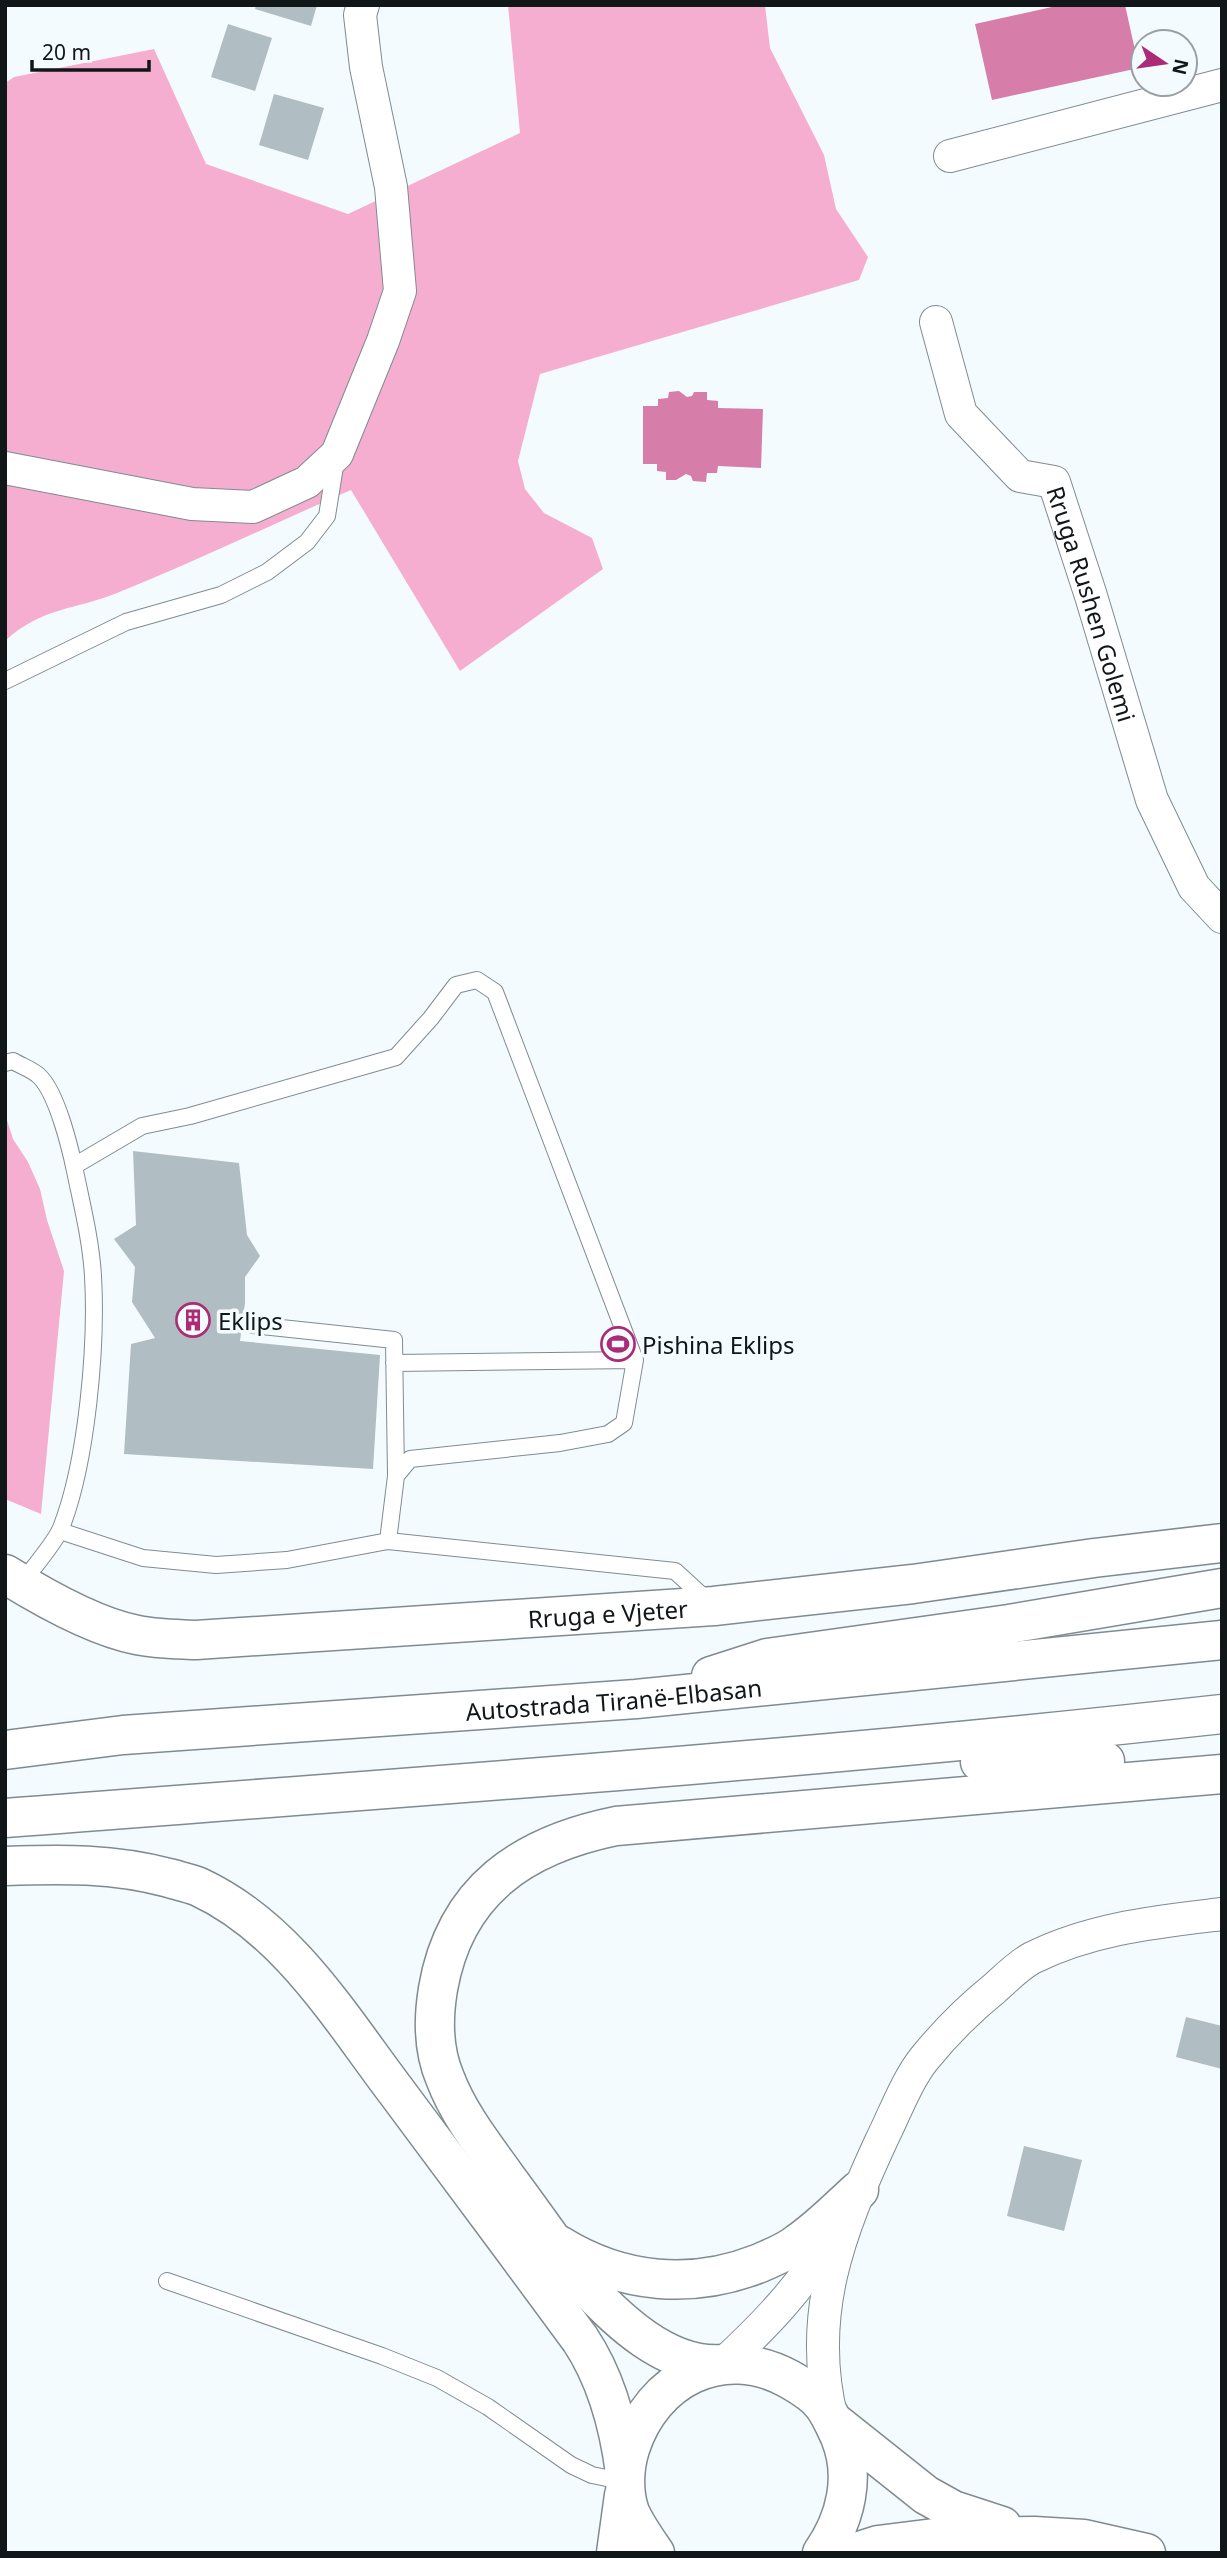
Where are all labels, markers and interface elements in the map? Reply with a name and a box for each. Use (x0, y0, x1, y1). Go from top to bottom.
scale bar (32, 28, 149, 72)
north arrow (1129, 28, 1199, 98)
text: 20 m (42, 38, 91, 66)
text: N (1166, 56, 1195, 77)
street label: Rruga Rushen Golemi (1040, 482, 1144, 726)
building icon: Eklips (174, 1301, 212, 1339)
place label: Eklips (218, 1304, 283, 1337)
sports icon: Pishina Eklips (599, 1325, 637, 1363)
place label: Pishina Eklips (642, 1328, 795, 1361)
street label: Rruga e Vjeter (527, 1591, 689, 1635)
street label: Autostrada Tiranë-Elbasan (464, 1670, 763, 1727)

